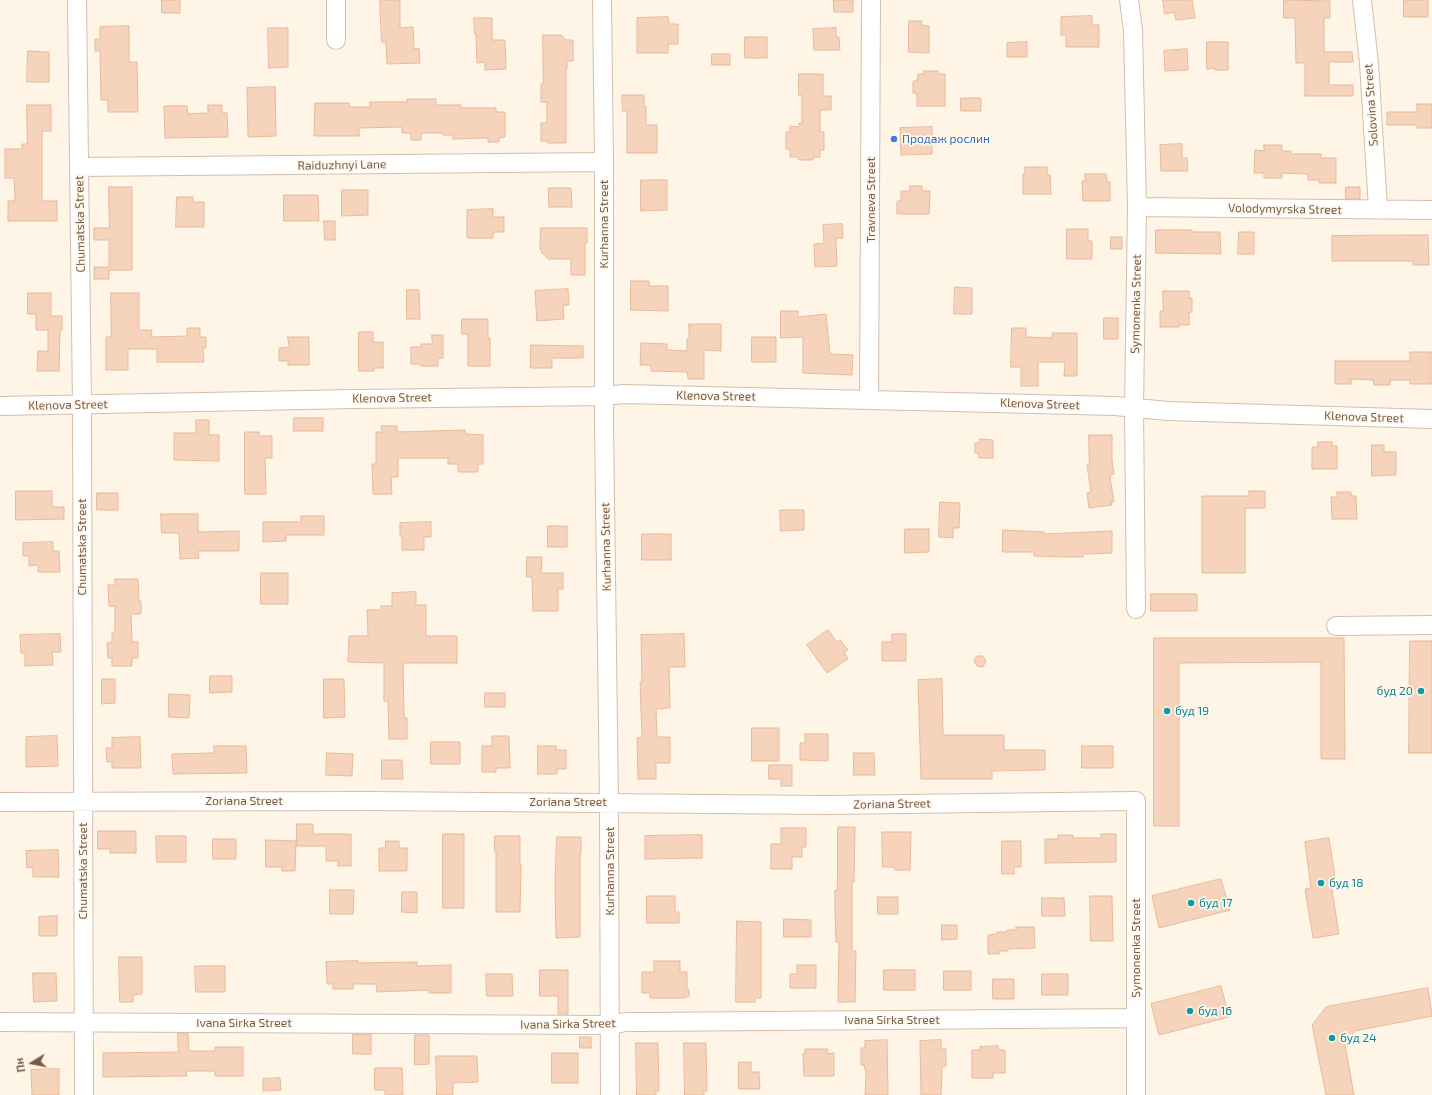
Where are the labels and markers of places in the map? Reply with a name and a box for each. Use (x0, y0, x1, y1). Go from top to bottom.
place label: Продаж рослин (902, 132, 990, 146)
marker: Продаж рослин (889, 134, 899, 144)
place label: буд 20 (1377, 684, 1413, 698)
marker: буд 20 (1416, 686, 1426, 696)
place label: буд 19 (1175, 704, 1209, 718)
marker: буд 19 (1162, 706, 1172, 716)
place label: буд 18 (1329, 876, 1363, 890)
marker: буд 18 (1316, 878, 1326, 888)
place label: буд 17 (1199, 896, 1232, 910)
marker: буд 17 (1186, 898, 1196, 908)
place label: буд 16 (1198, 1004, 1232, 1018)
marker: буд 16 (1185, 1006, 1195, 1016)
place label: буд 24 (1340, 1031, 1377, 1045)
marker: буд 24 (1327, 1033, 1337, 1043)

